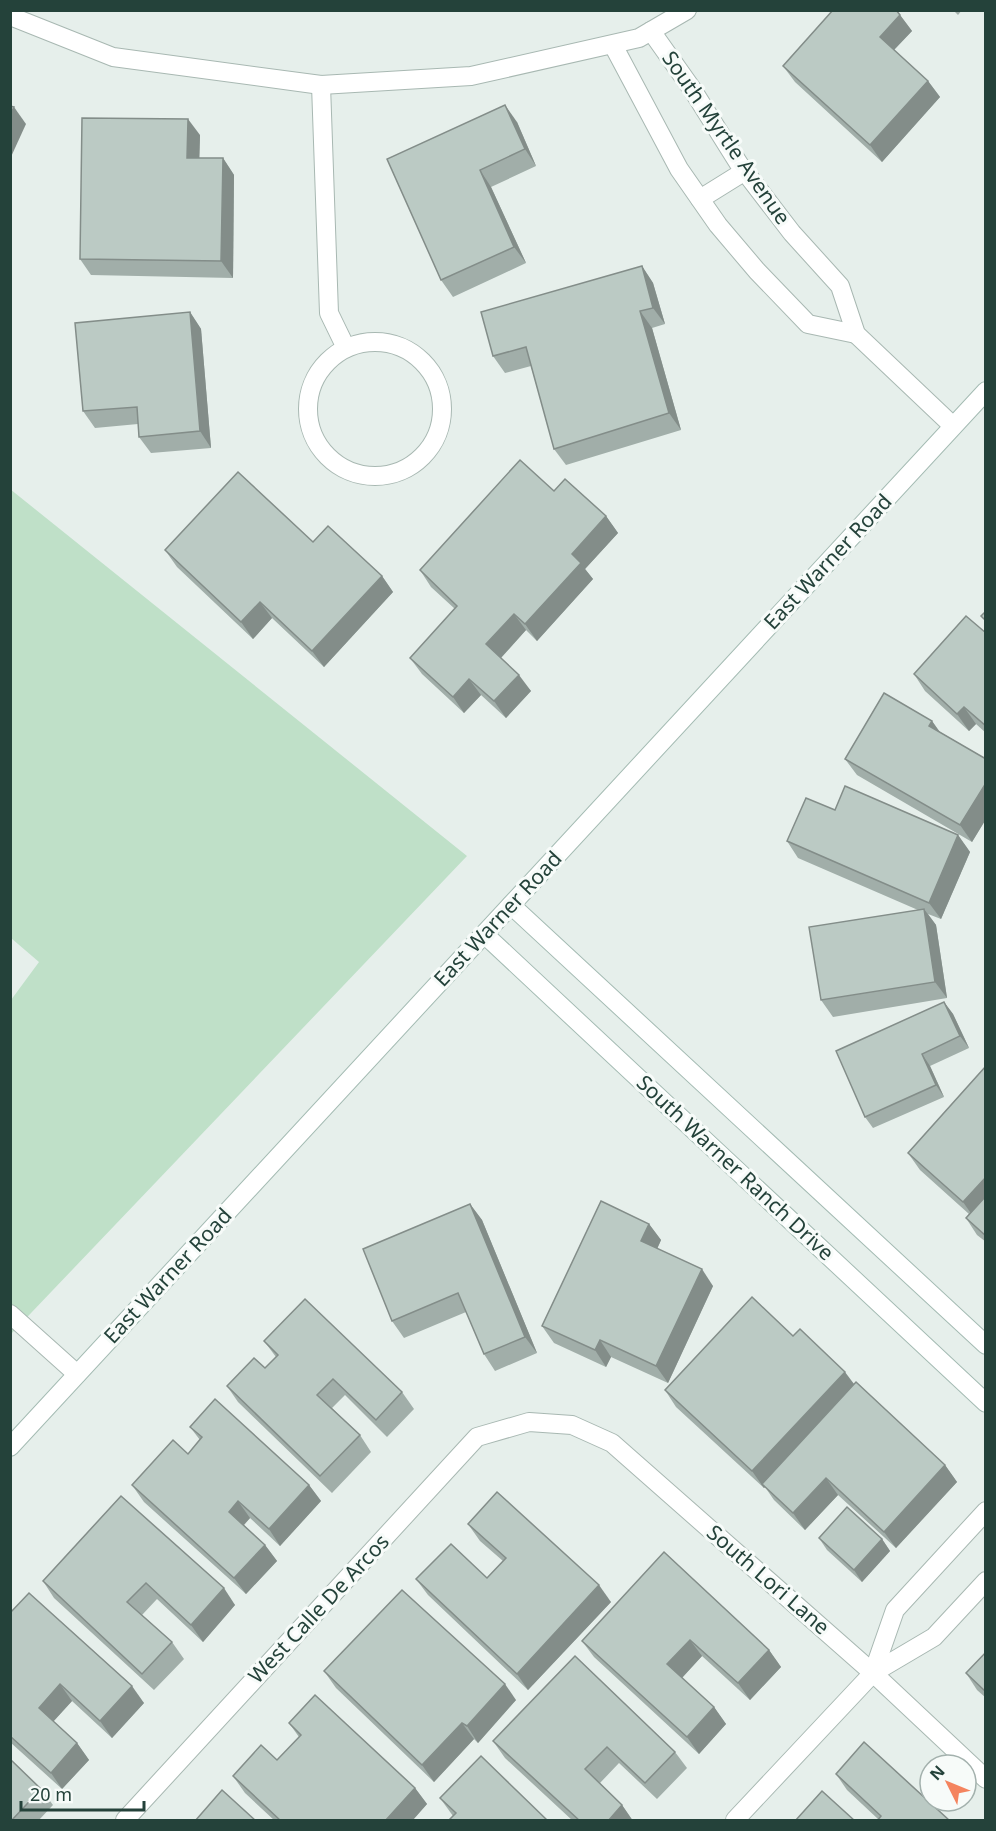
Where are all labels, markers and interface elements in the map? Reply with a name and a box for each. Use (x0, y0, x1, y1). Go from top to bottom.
street label: South Myrtle Avenue (656, 45, 797, 230)
street label: East Warner Road (757, 488, 897, 635)
street label: East Warner Road (427, 845, 567, 992)
street label: South Warner Ranch Drive (631, 1068, 840, 1266)
street label: East Warner Road (97, 1202, 237, 1349)
street label: South Lori Lane (701, 1518, 836, 1640)
street label: West Calle De Arcos (242, 1528, 395, 1689)
north arrow (918, 1753, 978, 1813)
text: N (925, 1761, 950, 1785)
scale bar (21, 1774, 144, 1812)
text: 20 m (30, 1782, 72, 1806)

